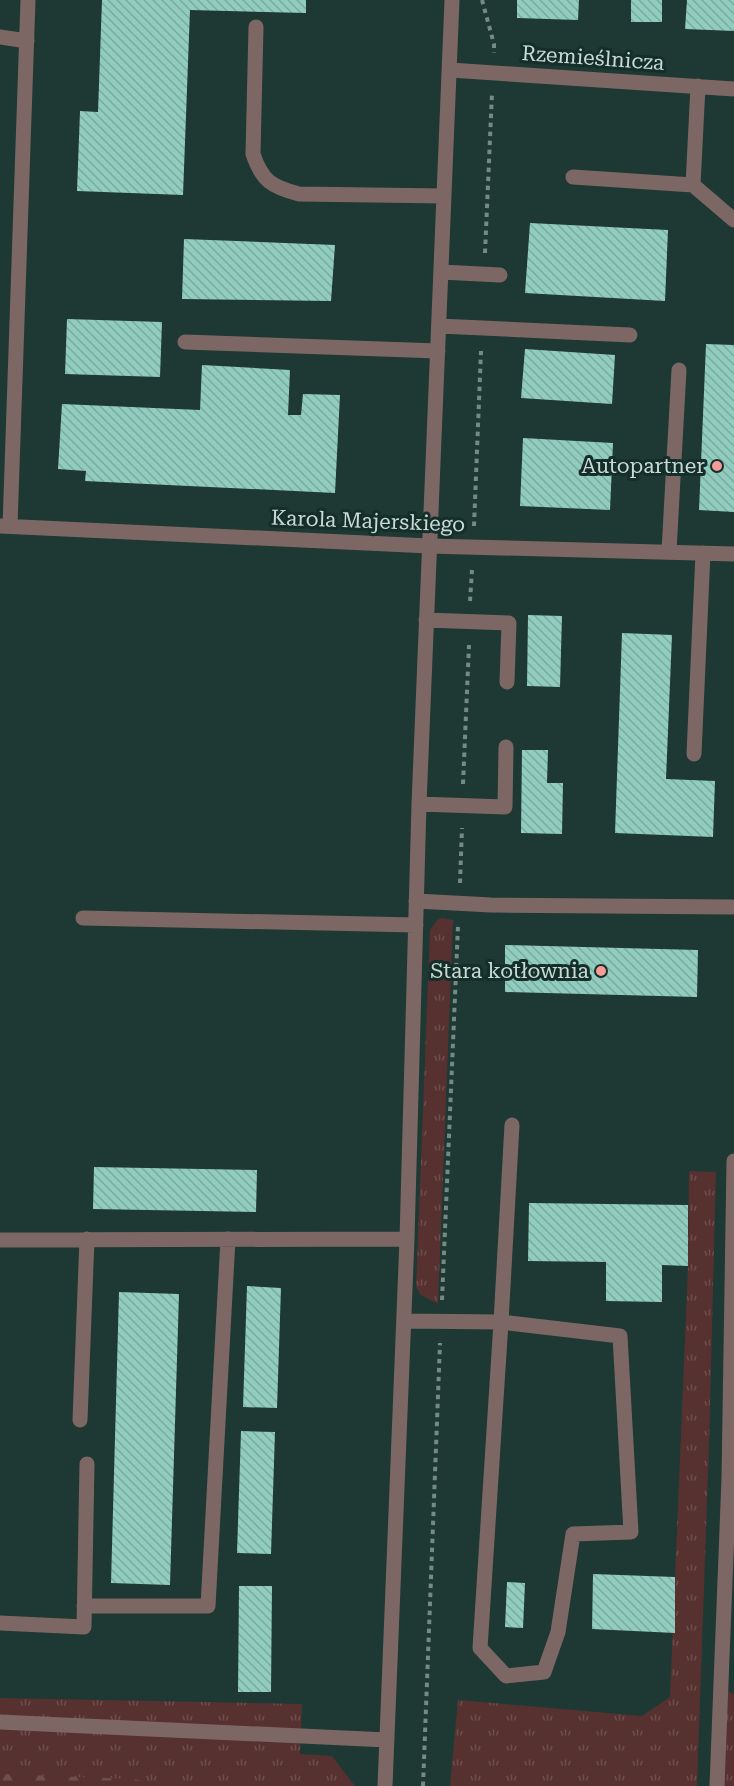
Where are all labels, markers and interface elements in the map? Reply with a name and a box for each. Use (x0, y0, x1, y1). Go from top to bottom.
street label: Rzemieślnicza (521, 41, 666, 75)
place label: Autopartner (582, 454, 705, 478)
marker: Autopartner (710, 459, 724, 473)
street label: Karola Majerskiego (271, 506, 465, 536)
place label: Stara kotłownia (430, 959, 590, 983)
marker: Stara kotłownia (594, 964, 608, 978)

